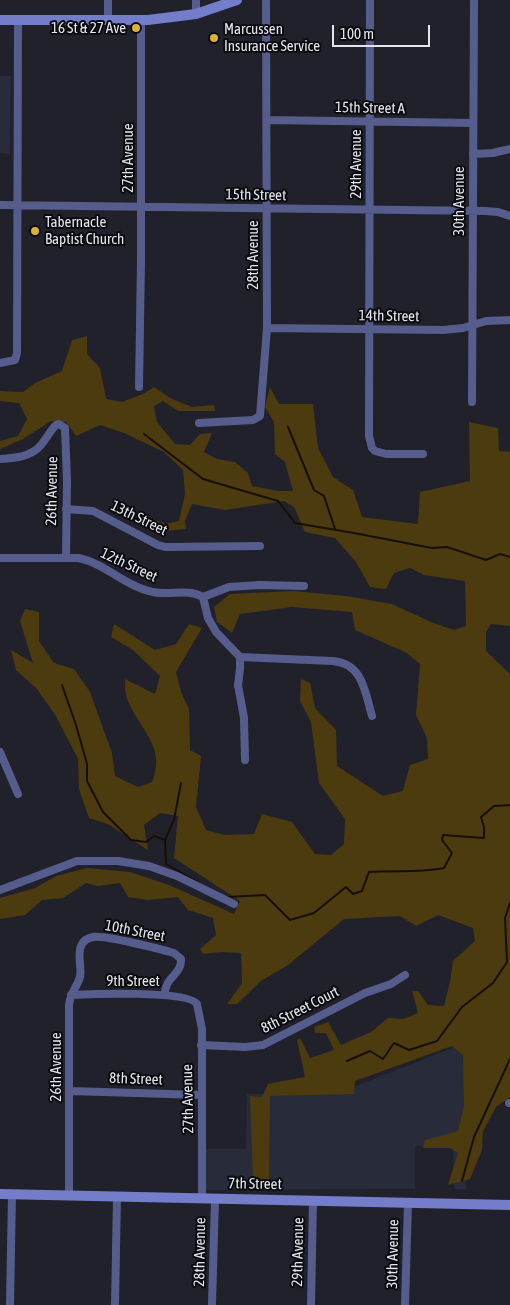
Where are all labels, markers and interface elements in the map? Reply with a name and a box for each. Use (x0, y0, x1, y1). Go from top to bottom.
scale bar (335, 15, 432, 47)
place label: 16 St & 27 Ave (51, 19, 126, 37)
place label: Marcussen Insurance Service (224, 20, 320, 55)
marker: 16 St & 27 Ave (130, 22, 142, 34)
text: 100 m (340, 25, 374, 42)
marker: Marcussen Insurance Service (208, 32, 220, 44)
street label: 15th Street A (335, 98, 405, 118)
street label: 27th Avenue (119, 123, 137, 193)
street label: 29th Avenue (347, 129, 365, 199)
street label: 30th Avenue (450, 166, 468, 236)
street label: 15th Street (226, 185, 286, 205)
place label: Tabernacle Baptist Church (45, 213, 124, 248)
street label: 28th Avenue (244, 220, 262, 290)
marker: Tabernacle Baptist Church (29, 225, 41, 237)
street label: 14th Street (359, 306, 419, 326)
street label: 26th Avenue (42, 456, 62, 526)
street label: 13th Street (108, 497, 170, 539)
street label: 12th Street (98, 544, 160, 586)
street label: 10th Street (104, 916, 166, 946)
street label: 9th Street (106, 972, 160, 990)
street label: 8th Street Court (258, 983, 342, 1037)
street label: 26th Avenue (47, 1032, 65, 1102)
street label: 27th Avenue (178, 1064, 198, 1134)
street label: 8th Street (109, 1069, 163, 1089)
street label: 7th Street (228, 1175, 282, 1193)
street label: 28th Avenue (190, 1217, 210, 1287)
street label: 29th Avenue (288, 1217, 308, 1287)
street label: 30th Avenue (383, 1219, 403, 1289)

